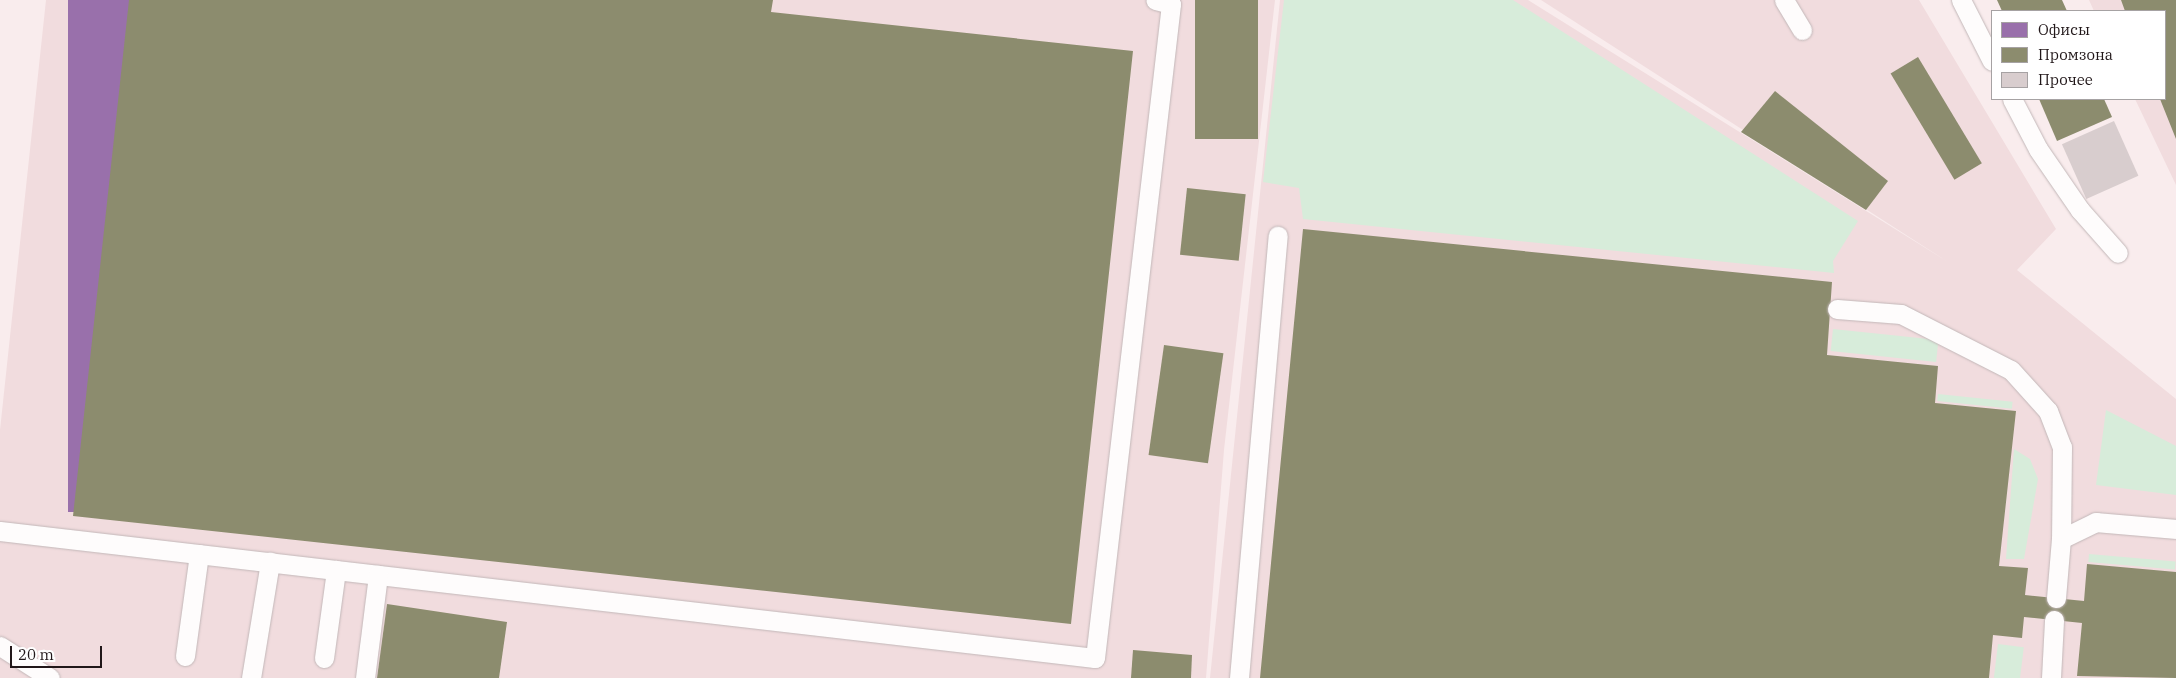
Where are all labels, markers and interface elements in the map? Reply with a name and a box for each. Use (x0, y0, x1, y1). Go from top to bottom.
legend (1991, 10, 2166, 100)
text: Офисы (2038, 20, 2090, 39)
text: Промзона (2038, 45, 2113, 64)
text: Прочее (2038, 70, 2093, 89)
scale bar (12, 636, 105, 668)
text: 20 m (18, 645, 54, 664)

